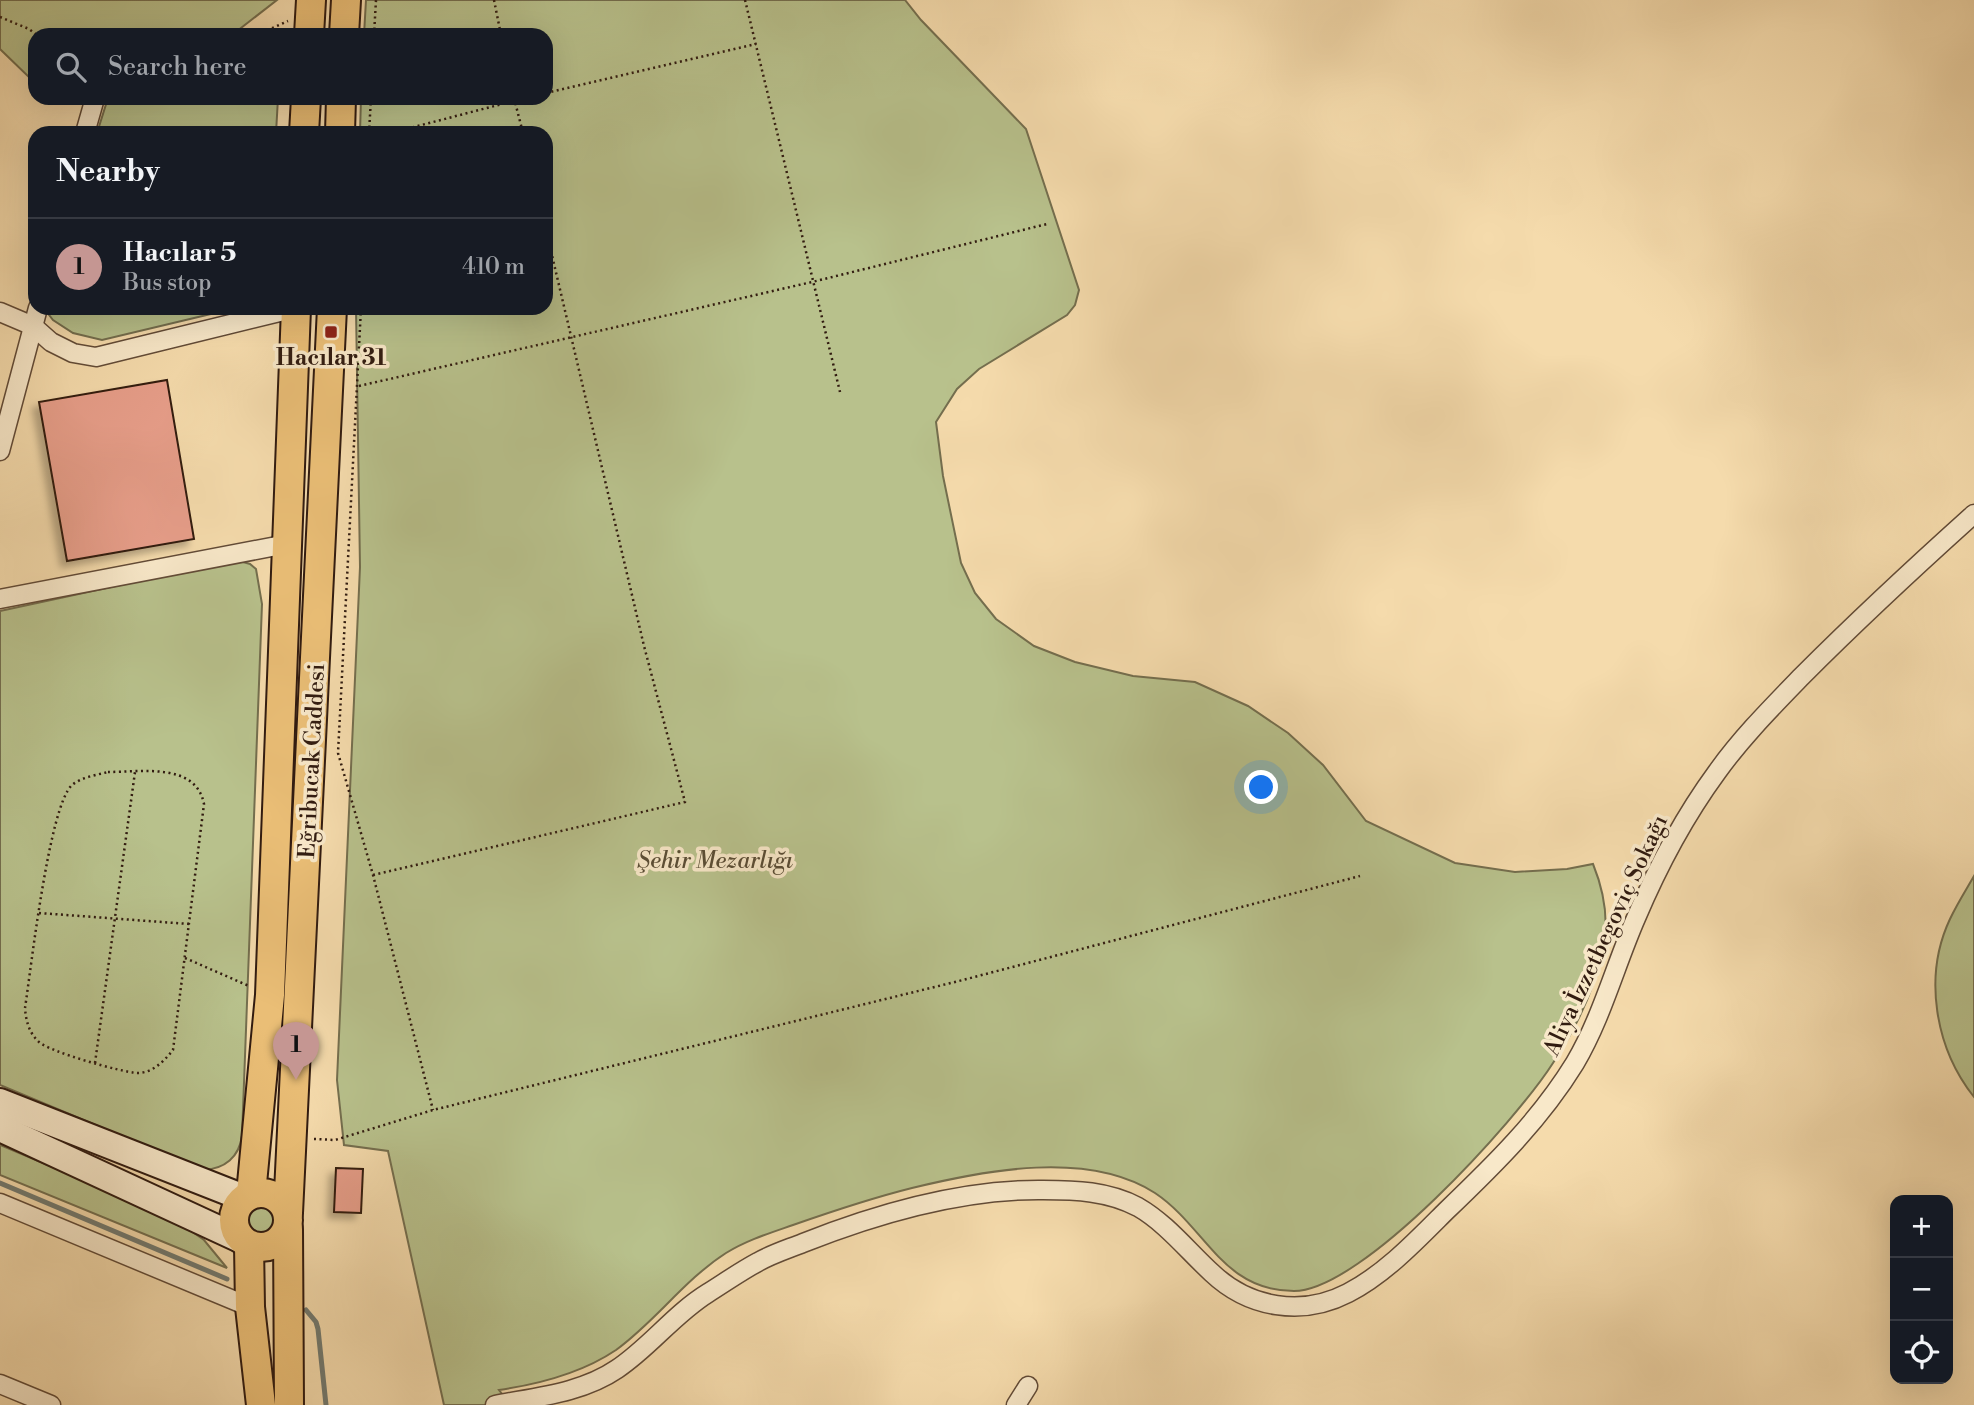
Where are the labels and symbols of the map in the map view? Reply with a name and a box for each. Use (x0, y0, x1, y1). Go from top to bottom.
marker: Hacılar 31 (323, 324, 339, 340)
place label: Hacılar 31 (276, 344, 386, 372)
street label: Eğribucak Caddesi (293, 663, 331, 859)
your location (1244, 770, 1278, 804)
street label: Aliya İzzetbegoviç Sokağı (1535, 809, 1674, 1061)
park label: Şehir Mezarlığı (637, 847, 794, 875)
pin: 1 (273, 1022, 319, 1080)

